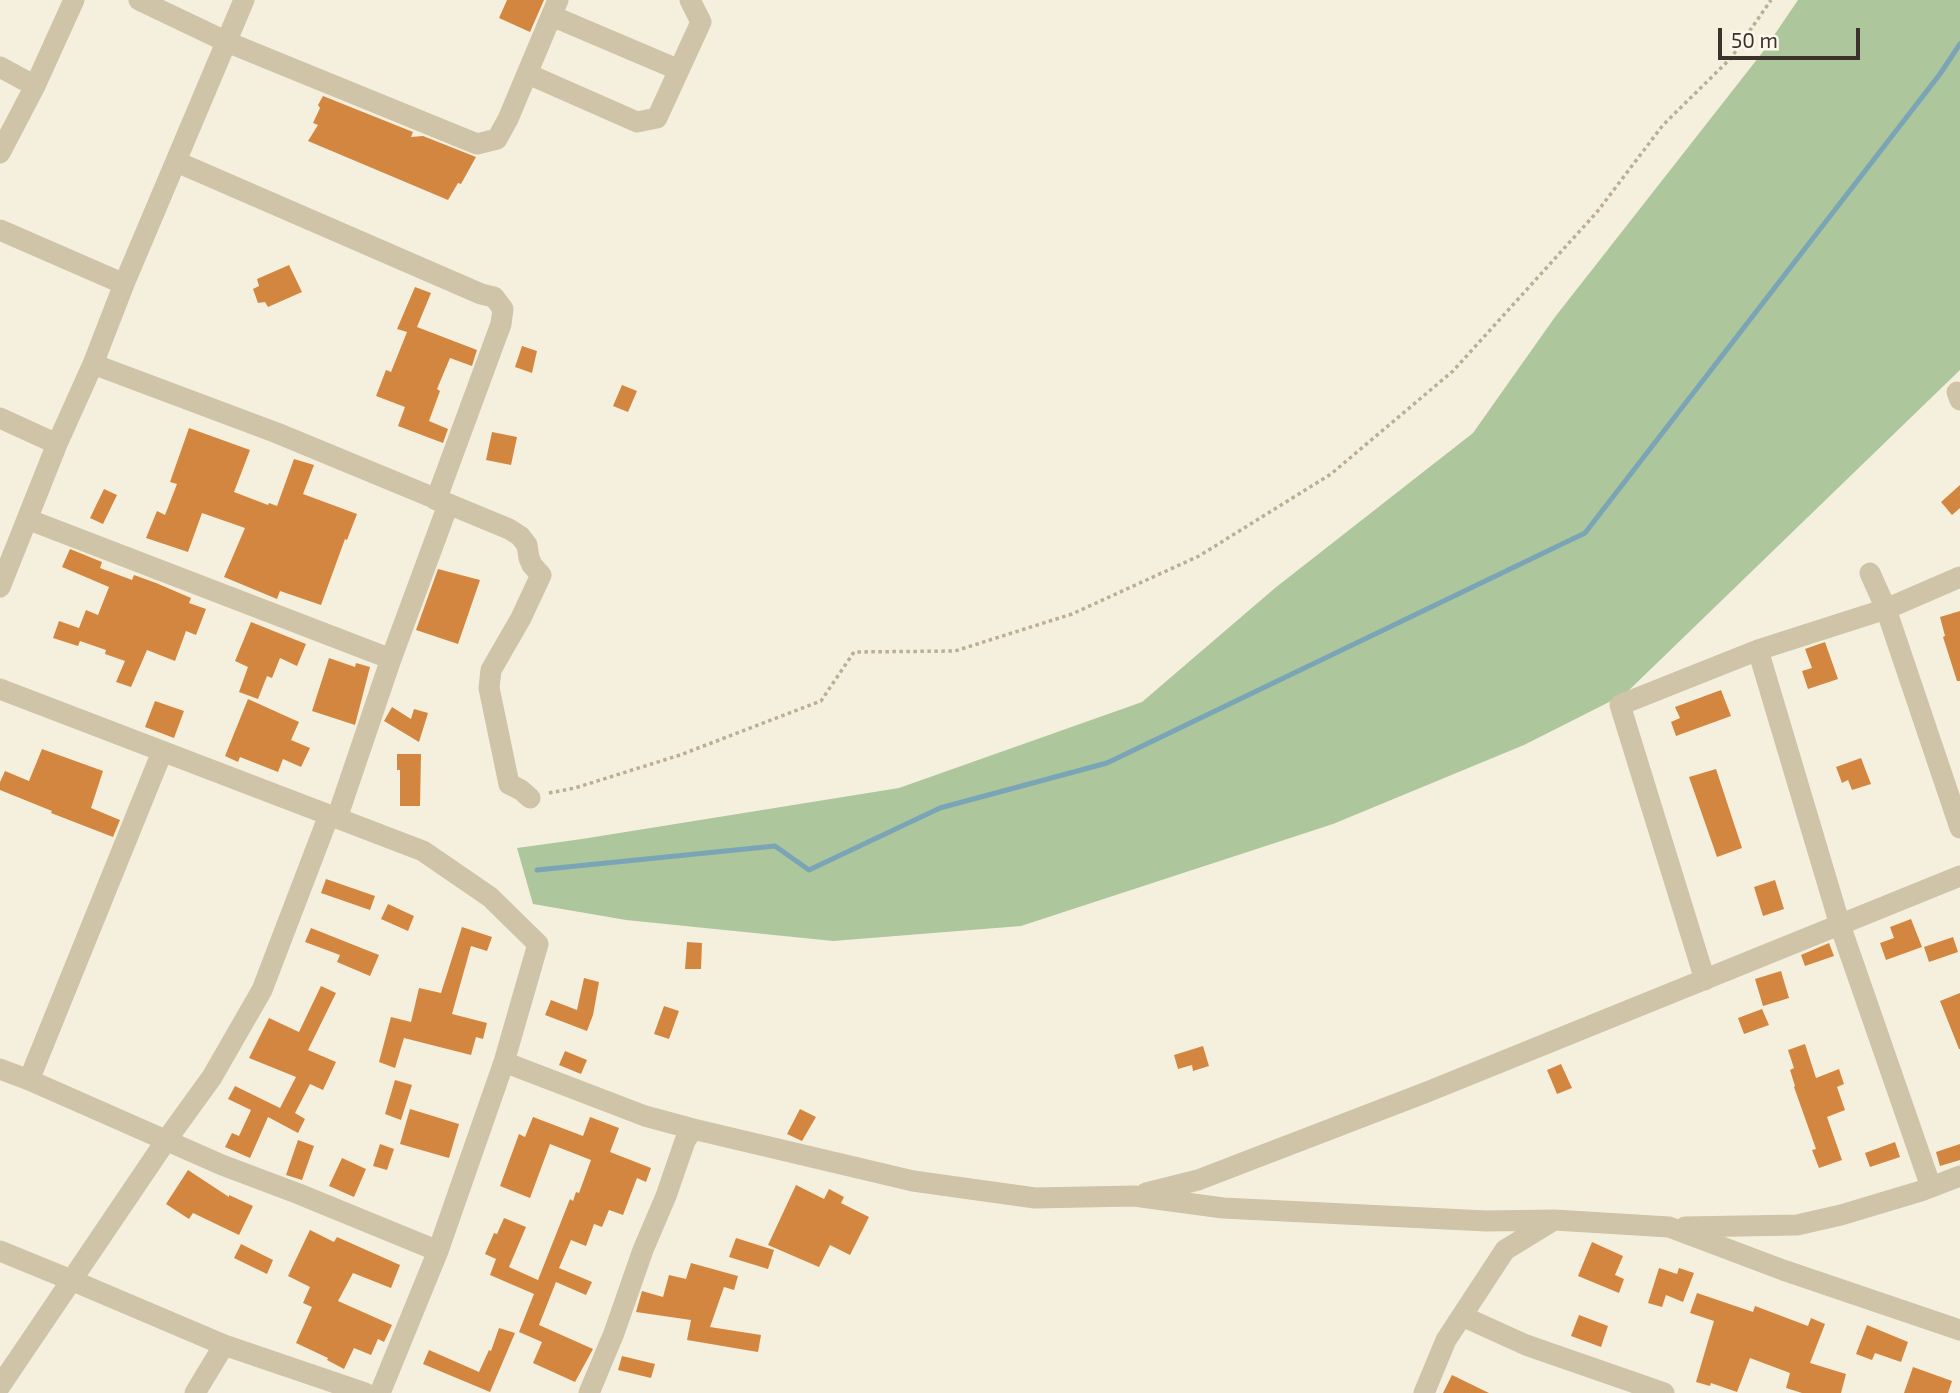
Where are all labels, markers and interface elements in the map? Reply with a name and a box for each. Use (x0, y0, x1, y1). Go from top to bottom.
scale bar (1722, 14, 1864, 58)
text: 50 m (1731, 27, 1778, 52)

